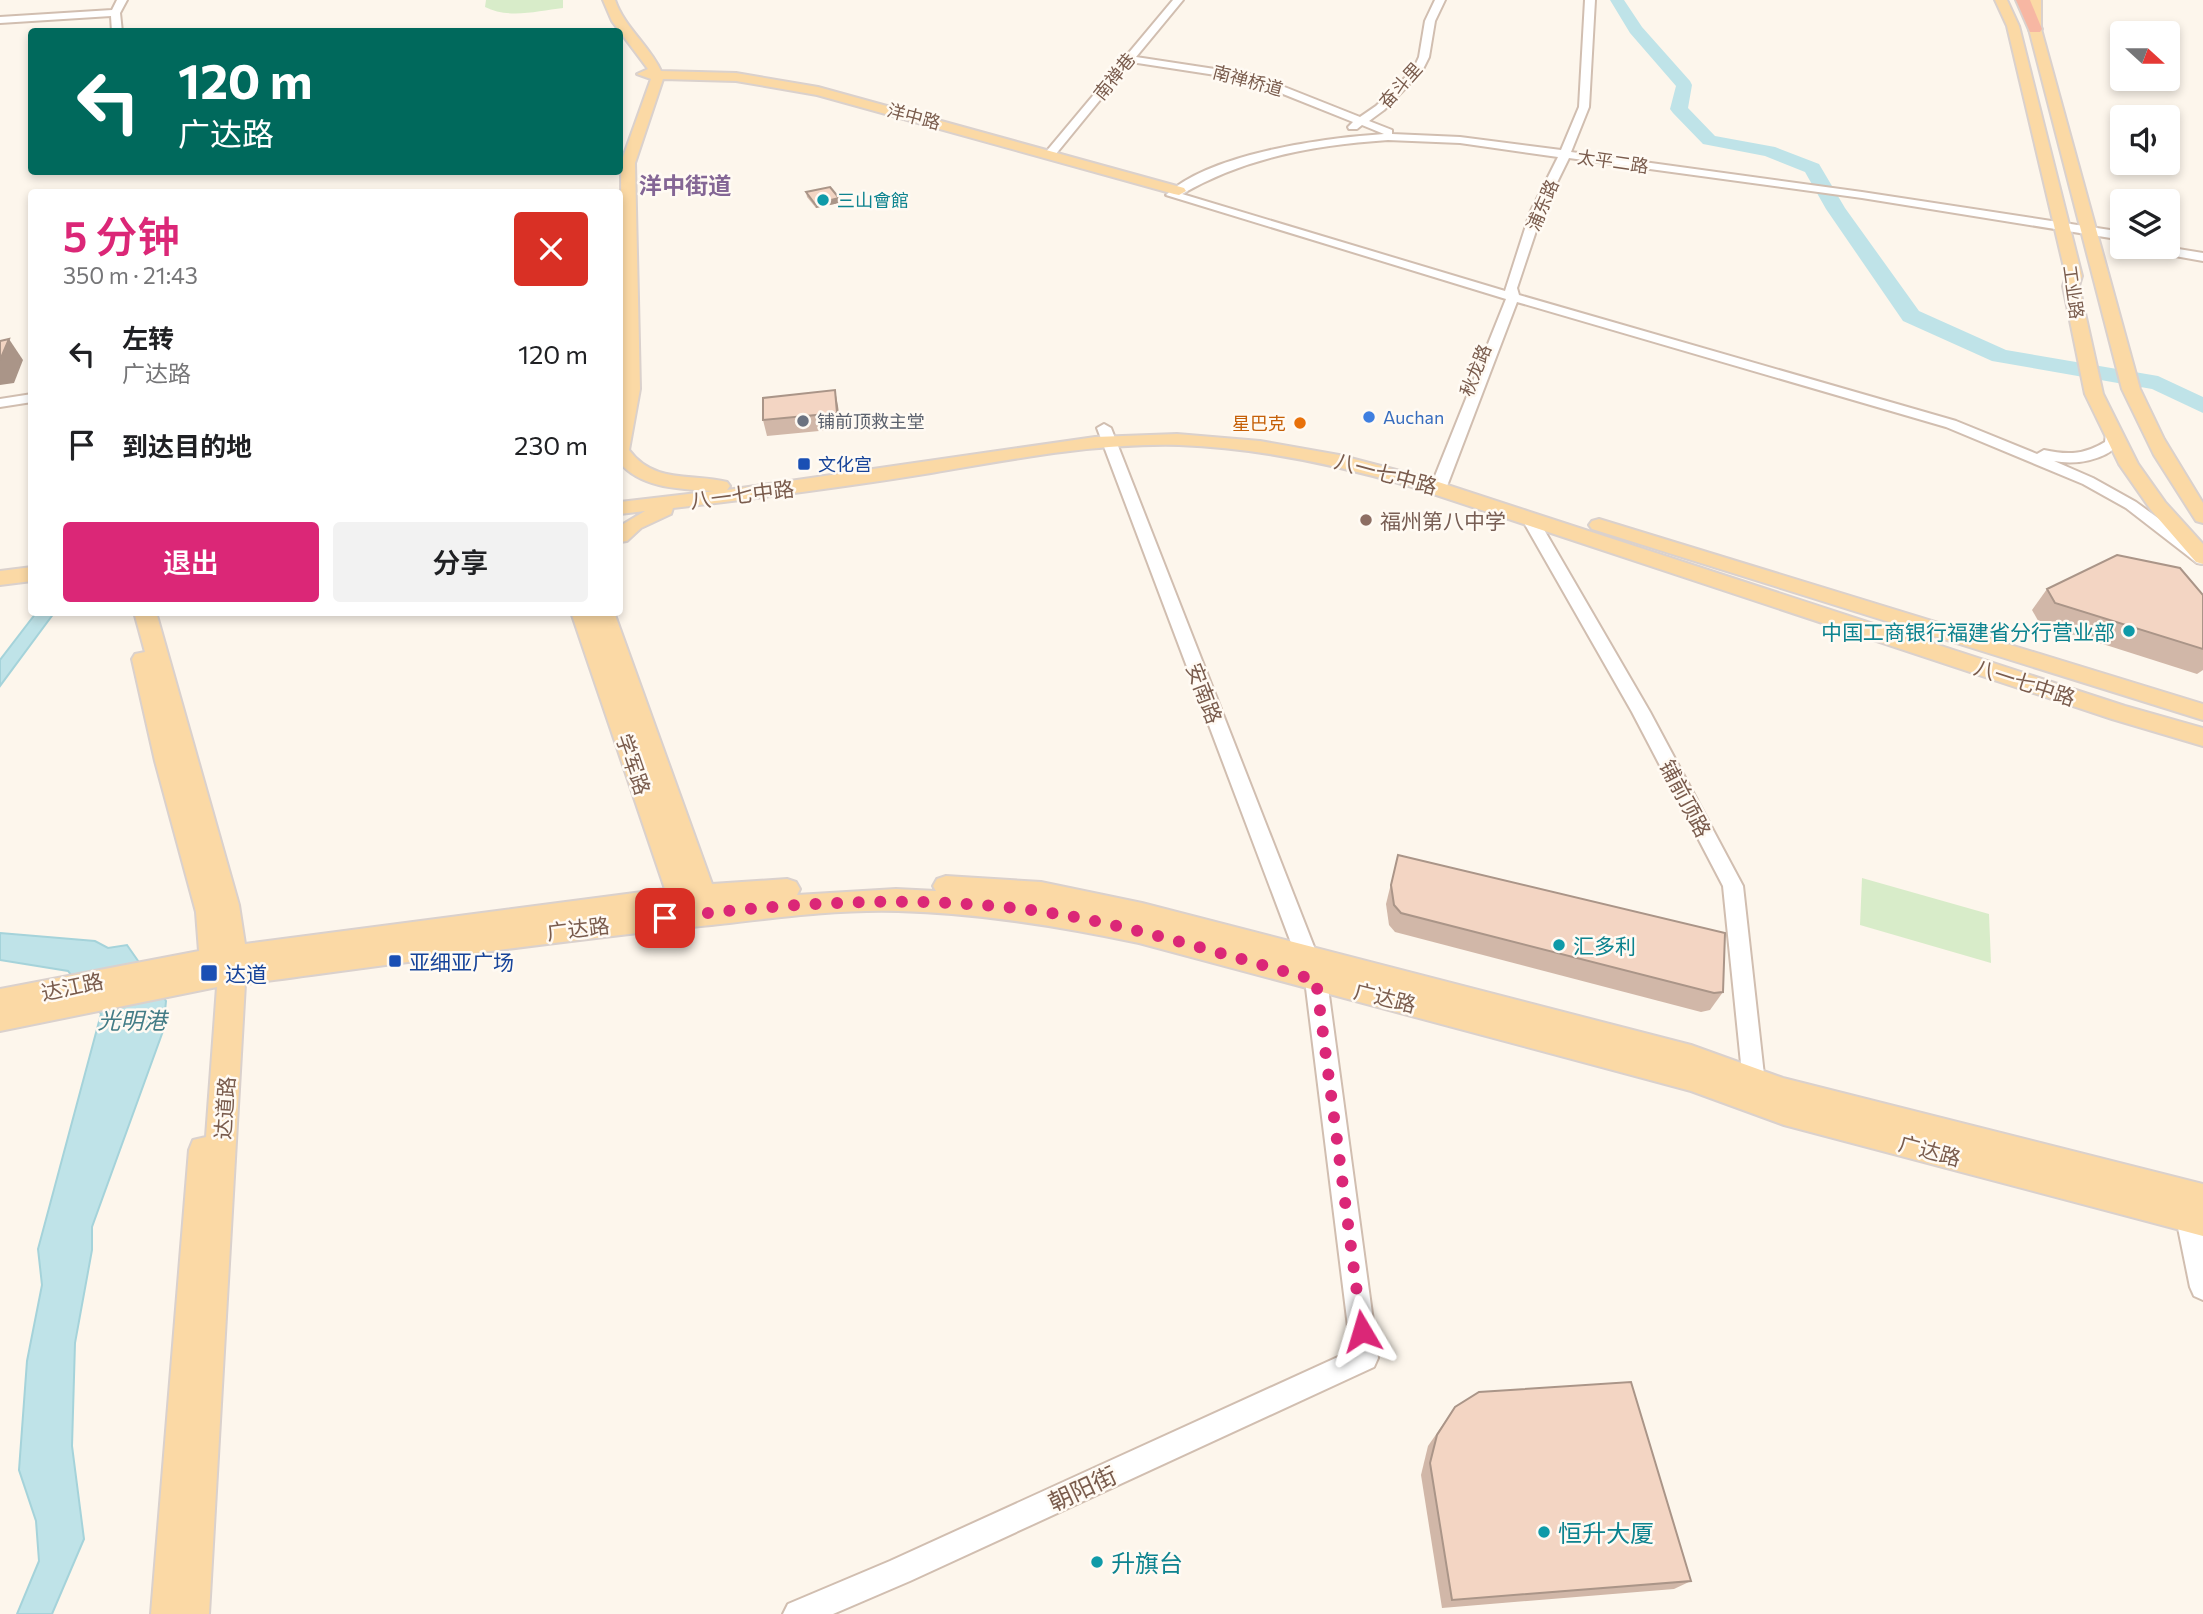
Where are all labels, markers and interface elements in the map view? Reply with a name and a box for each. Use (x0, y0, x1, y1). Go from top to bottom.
north arrow (2110, 21, 2180, 91)
map controls (2110, 21, 2180, 259)
street label: 南禅巷 (1088, 48, 1140, 104)
text: 120 m (178, 49, 312, 109)
icon: left (63, 56, 154, 147)
street label: 奋斗里 (1374, 58, 1426, 112)
street label: 南禅桥道 (1210, 60, 1286, 100)
street label: 洋中路 (885, 98, 943, 134)
button: sound (2110, 105, 2180, 175)
text: 广达路 (178, 113, 274, 153)
street label: 太平二路 (1576, 145, 1650, 177)
district label: 洋中街道 (639, 171, 731, 199)
street label: 浦东路 (1521, 176, 1563, 234)
place label: 三山會館 (837, 189, 909, 211)
button: layers (2110, 189, 2180, 259)
marker: 三山會館 (815, 192, 831, 208)
text: 5 分钟 (63, 209, 179, 261)
button: close (514, 212, 588, 286)
text: 350 m · 21:43 (63, 261, 198, 289)
street label: 工业路 (2059, 264, 2089, 320)
text: 左转 (122, 322, 174, 353)
icon: left (63, 335, 101, 373)
text: 120 m (518, 338, 588, 369)
street label: 秋龙路 (1455, 341, 1495, 399)
text: 广达路 (122, 359, 191, 387)
place label: Auchan (1383, 406, 1444, 428)
marker: Auchan (1361, 409, 1377, 425)
place label: 铺前顶救主堂 (817, 410, 925, 432)
place label: 星巴克 (1232, 412, 1286, 434)
marker: 铺前顶救主堂 (795, 413, 811, 429)
marker: 星巴克 (1292, 415, 1308, 431)
icon: arrive (63, 426, 101, 464)
text: 230 m (514, 429, 588, 460)
text: 到达目的地 (122, 430, 252, 461)
street label: 八一七中路 (1332, 447, 1440, 499)
place label: 文化宫 (818, 453, 872, 475)
marker: 文化宫 (796, 456, 812, 472)
street label: 八一七中路 (688, 475, 796, 513)
place label: 福州第八中学 (1380, 508, 1506, 533)
marker: 福州第八中学 (1358, 512, 1374, 528)
button: 退出 (63, 522, 319, 602)
button: 分享 (333, 522, 588, 602)
place label: 中国工商银行福建省分行营业部 (1821, 619, 2115, 644)
marker: 中国工商银行福建省分行营业部 (2121, 623, 2137, 639)
street label: 八一七中路 (1971, 654, 2079, 710)
street label: 安南路 (1182, 659, 1228, 727)
street label: 学军路 (612, 730, 656, 798)
street label: 铺前顶路 (1655, 755, 1717, 841)
pin (635, 888, 695, 948)
icon: arrive (646, 899, 684, 937)
street label: 广达路 (545, 912, 611, 944)
place label: 汇多利 (1573, 933, 1636, 958)
marker: 汇多利 (1551, 937, 1567, 953)
place label: 亚细亚广场 (409, 949, 514, 974)
marker: 亚细亚广场 (387, 953, 403, 969)
place label: 达道 (225, 961, 267, 986)
marker: 达道 (199, 963, 219, 983)
street label: 达江路 (39, 967, 105, 1005)
street label: 广达路 (1351, 977, 1419, 1017)
water label: 光明港 (98, 1006, 170, 1034)
street label: 达道路 (209, 1076, 239, 1140)
street label: 广达路 (1896, 1130, 1964, 1170)
position arrow (1325, 1294, 1399, 1368)
street label: 朝阳街 (1043, 1460, 1121, 1516)
place label: 恒升大厦 (1558, 1518, 1654, 1547)
marker: 恒升大厦 (1536, 1524, 1552, 1540)
place label: 升旗台 (1111, 1548, 1183, 1577)
marker: 升旗台 (1089, 1554, 1105, 1570)

